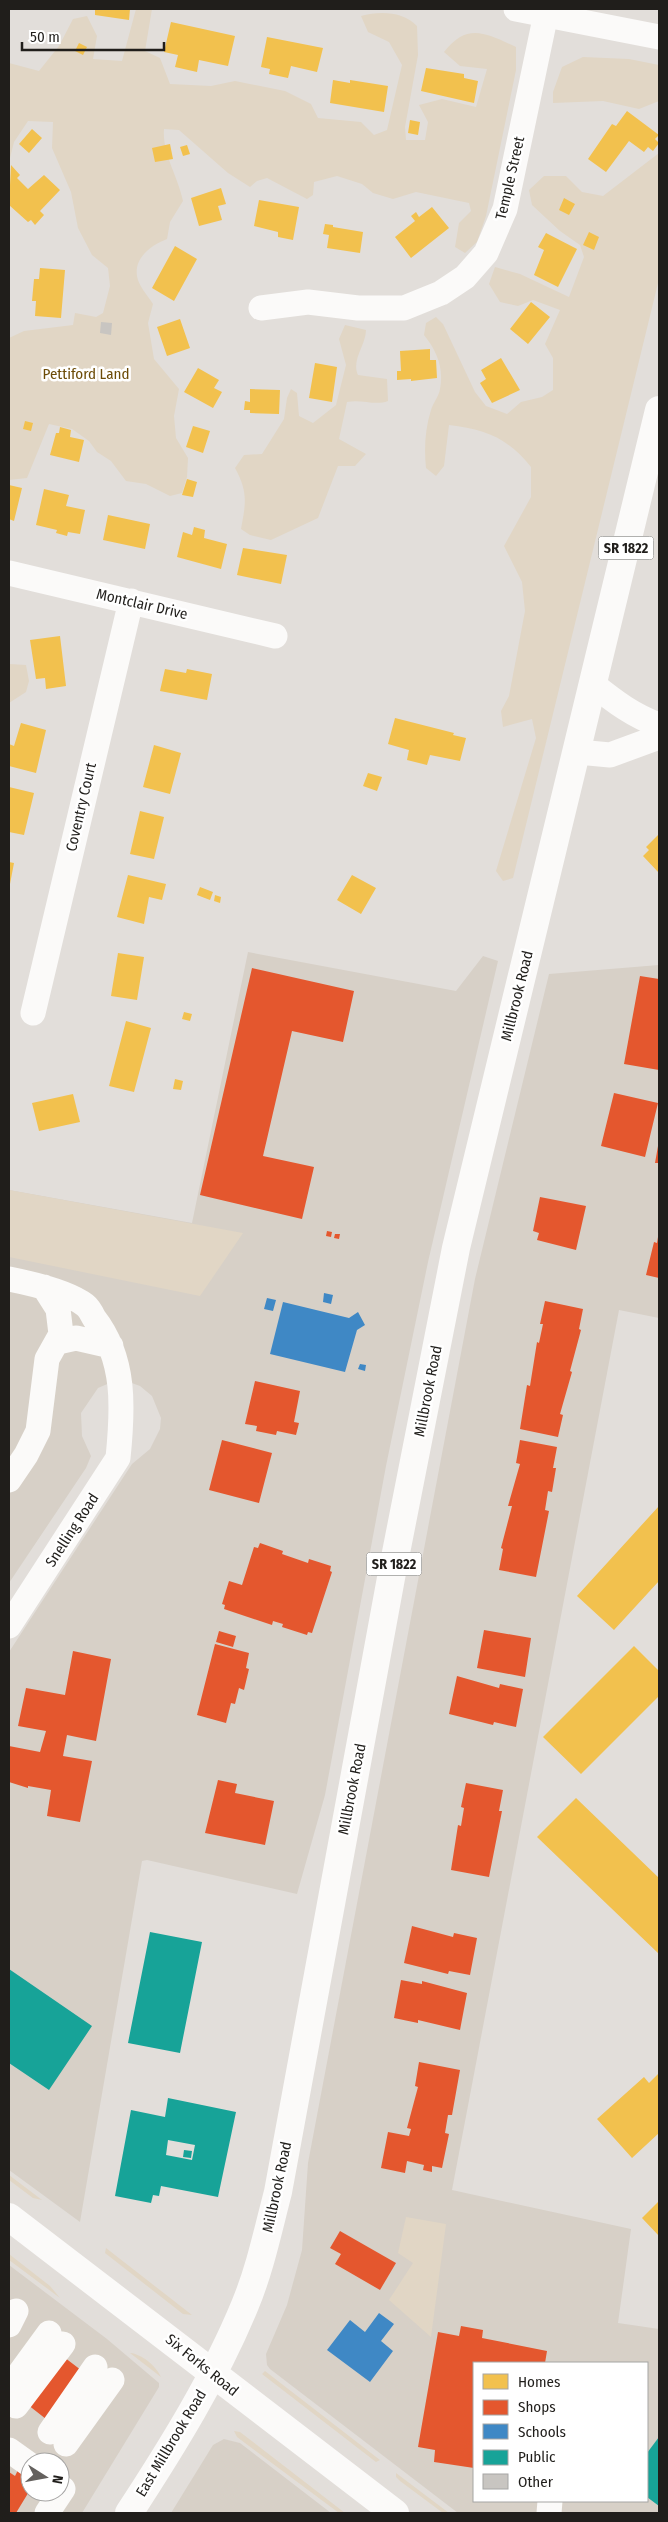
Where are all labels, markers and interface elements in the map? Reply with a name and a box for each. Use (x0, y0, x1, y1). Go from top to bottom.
scale bar (22, 20, 165, 52)
text: 50 m (30, 28, 60, 46)
street label: Temple Street (492, 135, 528, 221)
park label: Pettiford Land (43, 365, 129, 383)
road number: SR 1822 (598, 536, 654, 560)
street label: Montclair Drive (95, 585, 189, 623)
street label: Coventry Court (62, 761, 100, 853)
street label: Millbrook Road (497, 949, 537, 1043)
street label: Millbrook Road (410, 1344, 446, 1438)
street label: Snelling Road (42, 1490, 102, 1570)
road number: SR 1822 (366, 1552, 422, 1576)
street label: Millbrook Road (334, 1742, 370, 1836)
street label: Millbrook Road (259, 2140, 295, 2234)
street label: Six Forks Road (162, 2330, 242, 2400)
legend (473, 2362, 648, 2502)
text: Homes (518, 2373, 560, 2391)
street label: East Millbrook Road (132, 2386, 210, 2500)
text: Shops (518, 2398, 556, 2416)
text: Schools (518, 2423, 566, 2441)
text: Public (518, 2448, 556, 2466)
north arrow (20, 2452, 70, 2502)
text: Other (518, 2473, 554, 2491)
text: N (48, 2474, 66, 2485)

